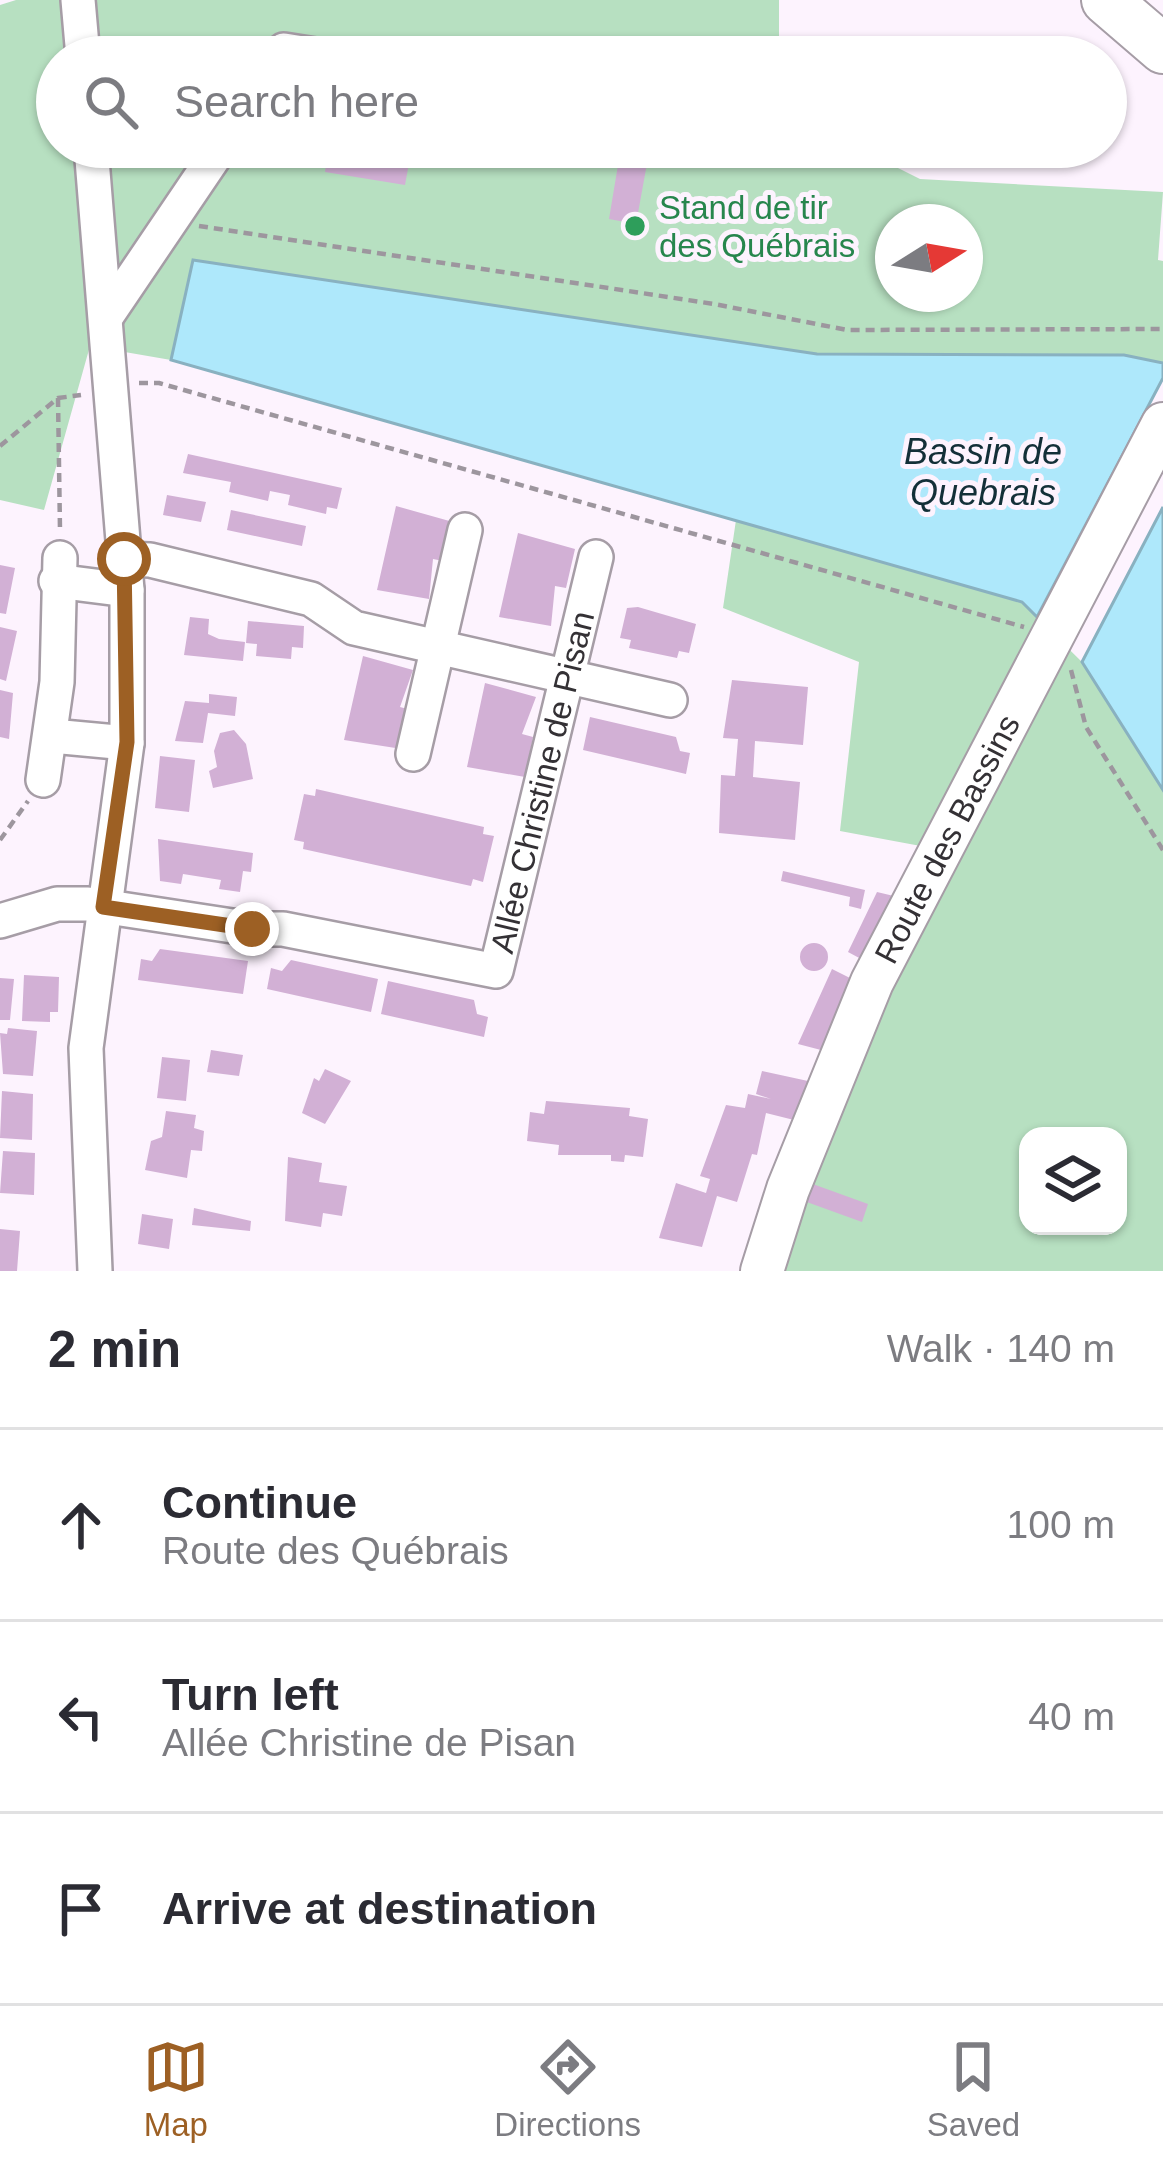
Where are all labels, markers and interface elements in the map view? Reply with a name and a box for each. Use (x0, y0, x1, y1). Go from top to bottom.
search box (36, 36, 1127, 168)
icon: search (78, 69, 144, 135)
text: Search here (174, 76, 419, 127)
place label: Stand de tir des Québrais (659, 189, 855, 264)
north arrow (875, 204, 983, 312)
marker: Stand de tir des Québrais (622, 213, 648, 239)
water label: Bassin de Quebrais (904, 431, 1062, 513)
route start (97, 532, 151, 586)
street label: Allée Christine de Pisan (483, 607, 601, 957)
street label: Route des Bassins (867, 708, 1027, 970)
route end (225, 902, 279, 956)
map controls (1019, 1127, 1127, 1235)
button: layers (1019, 1127, 1127, 1235)
text: 2 min (48, 1321, 181, 1378)
text: Walk · 140 m (887, 1327, 1115, 1370)
text: Continue (162, 1477, 357, 1528)
icon: ahead (48, 1492, 114, 1558)
text: 100 m (1007, 1503, 1115, 1546)
text: Route des Québrais (162, 1529, 509, 1572)
text: Turn left (162, 1669, 339, 1720)
icon: left (48, 1684, 114, 1750)
text: 40 m (1028, 1695, 1115, 1738)
text: Allée Christine de Pisan (162, 1721, 576, 1764)
icon: arrive (48, 1876, 114, 1942)
text: Arrive at destination (162, 1883, 597, 1934)
tab: Map (143, 2034, 209, 2144)
tab: Directions (494, 2034, 641, 2144)
tab: Saved (927, 2034, 1020, 2144)

